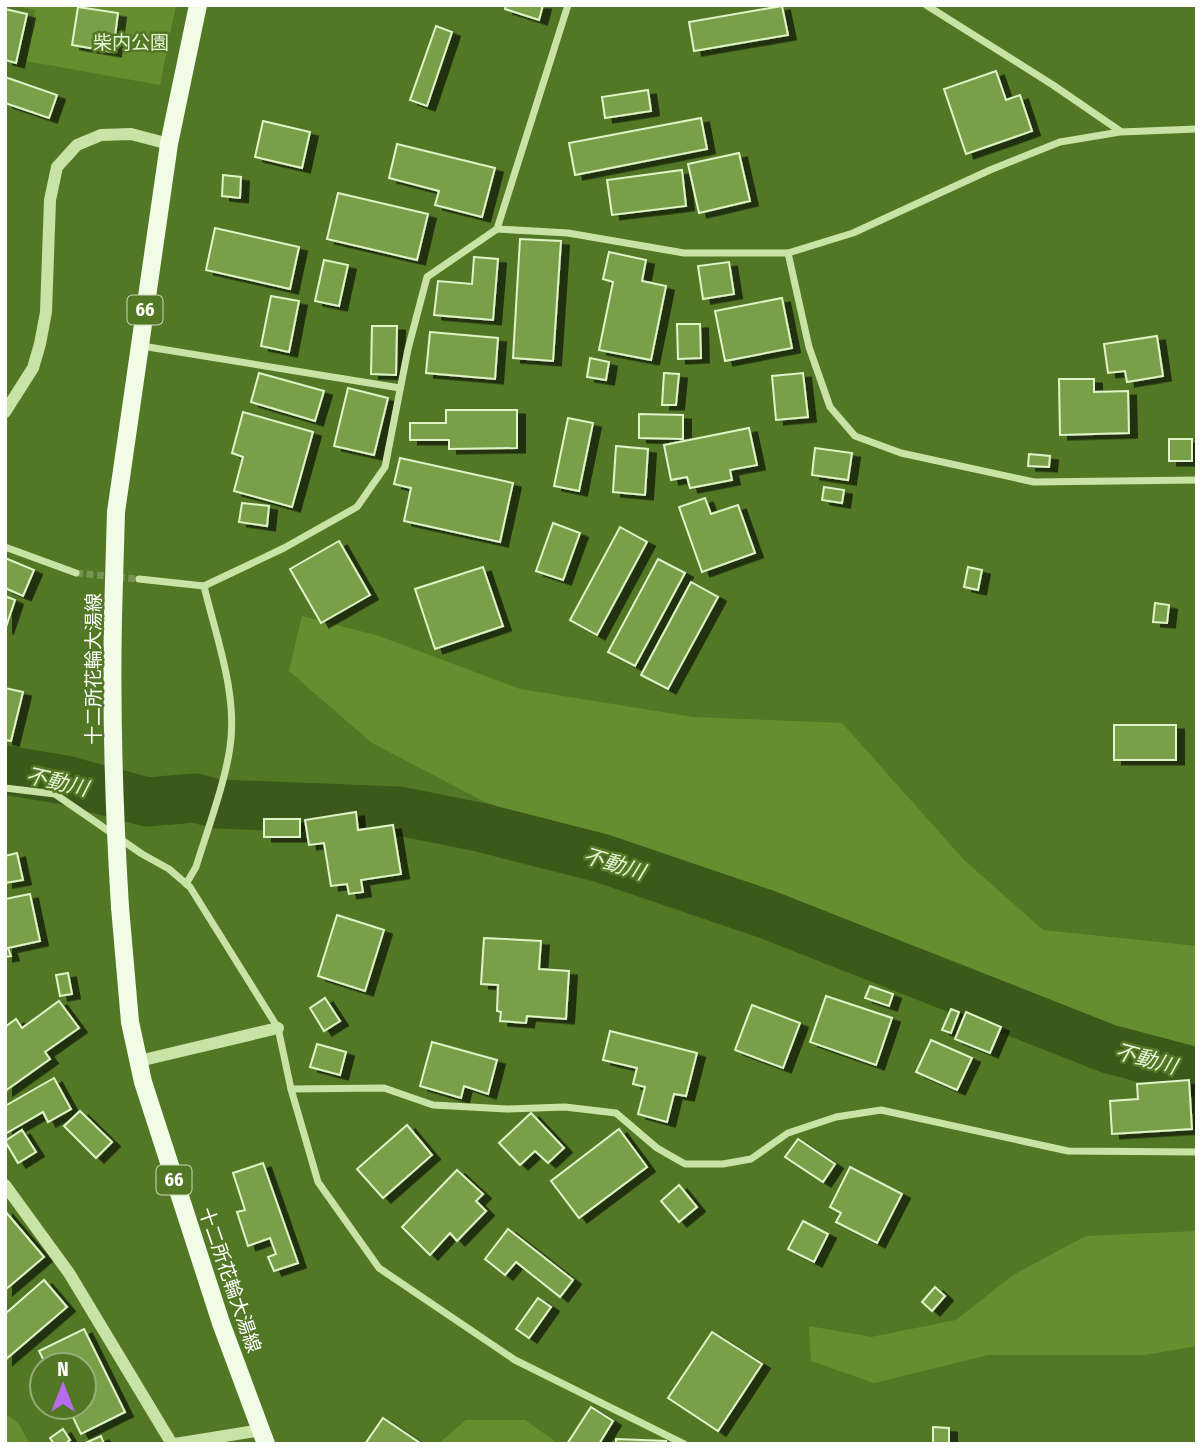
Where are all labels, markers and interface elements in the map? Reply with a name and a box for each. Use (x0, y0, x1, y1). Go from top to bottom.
park label: 柴内公園 (93, 31, 169, 54)
road number: 66 (128, 296, 162, 324)
street label: 十二所花輪大湯線 (82, 593, 105, 745)
water label: 不動川 (23, 762, 93, 802)
water label: 不動川 (580, 842, 650, 886)
water label: 不動川 (1112, 1038, 1182, 1080)
road number: 66 (156, 1166, 192, 1195)
street label: 十二所花輪大湯線 (194, 1204, 266, 1356)
north arrow (28, 1351, 98, 1421)
text: N (57, 1358, 69, 1381)

